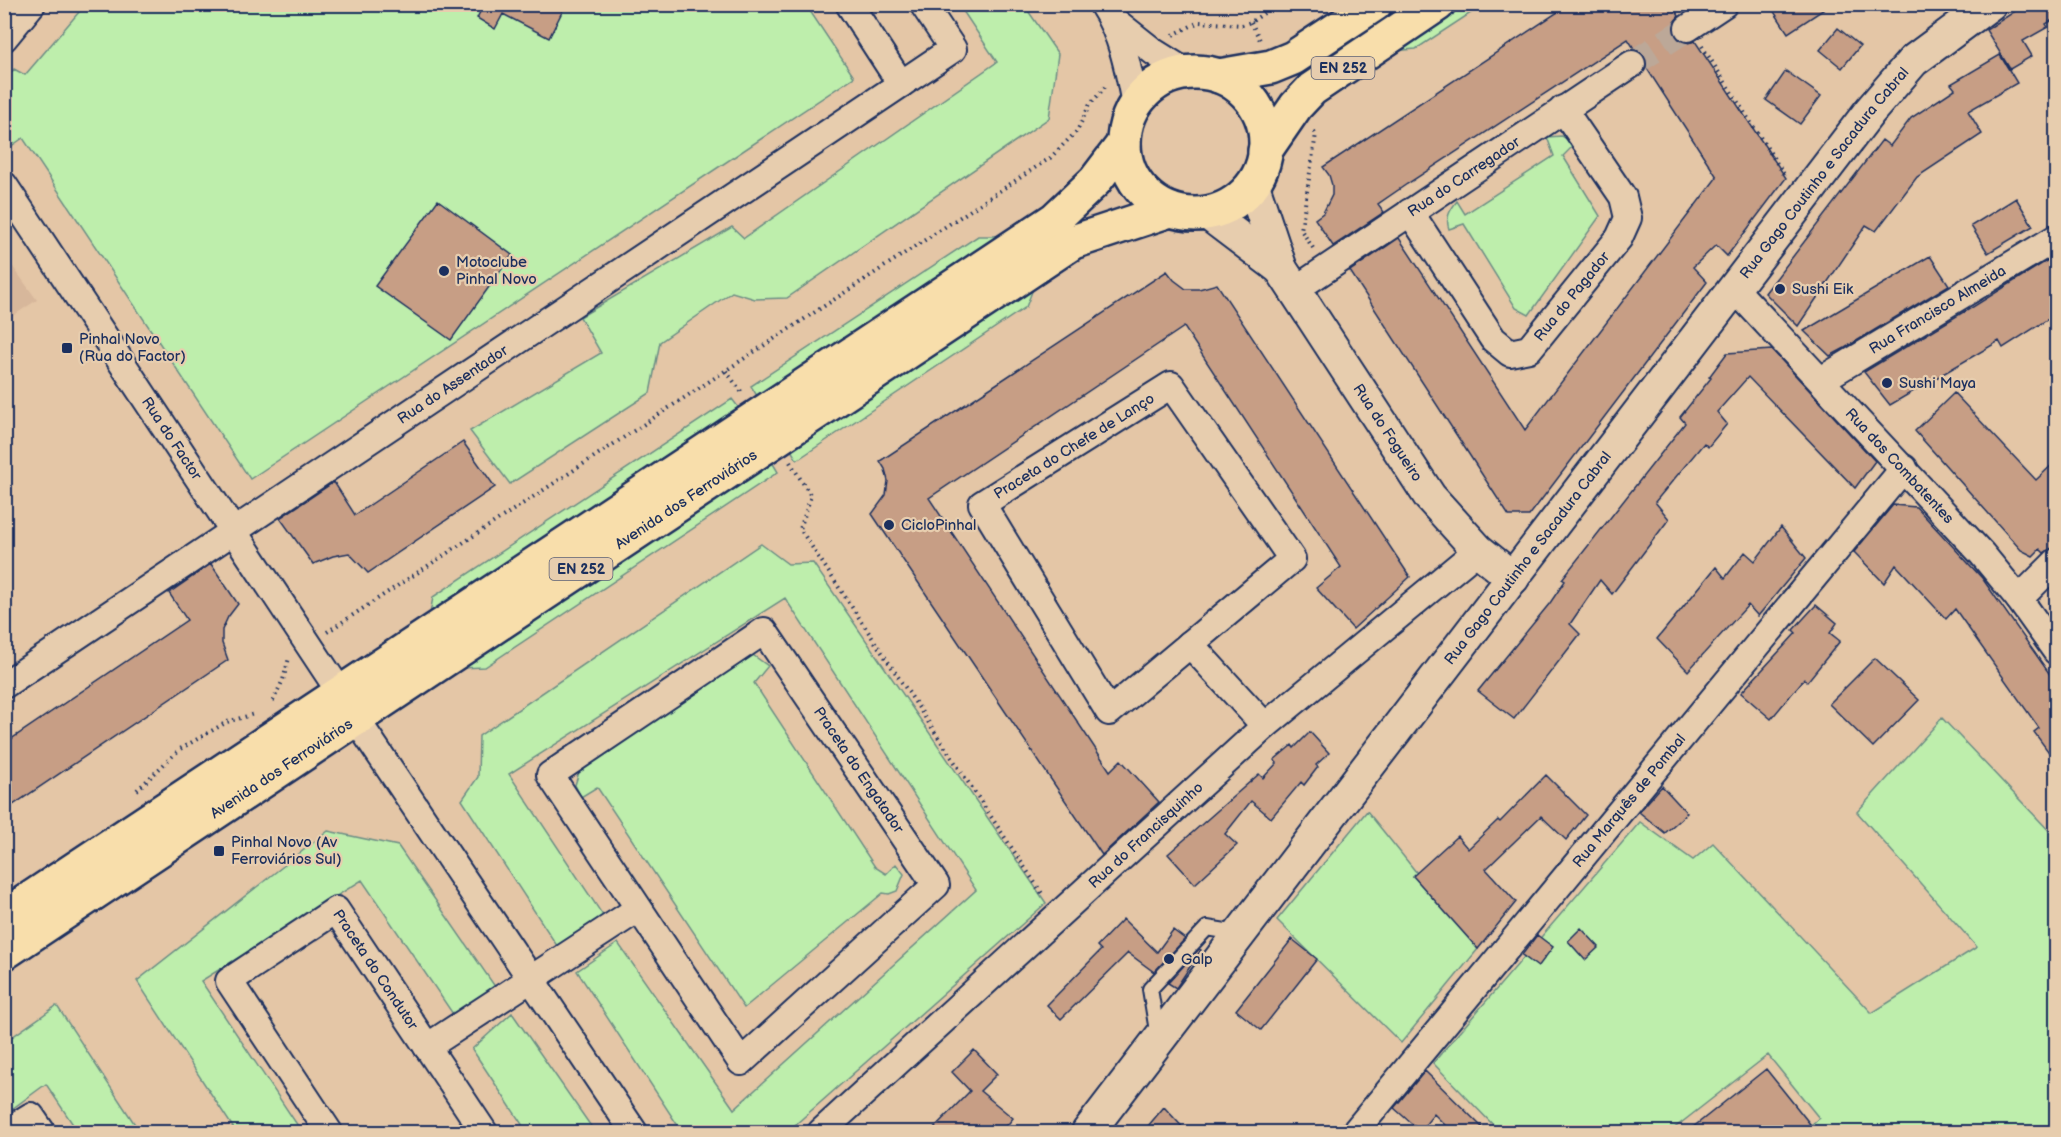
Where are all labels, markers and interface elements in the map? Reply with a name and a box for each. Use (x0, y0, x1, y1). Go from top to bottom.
road number: EN 252 (1312, 57, 1374, 79)
street label: Rua Gago Coutinho e Sacadura Cabral (1736, 64, 1913, 283)
street label: Rua do Carregador (1404, 132, 1524, 221)
street label: Rua do Pagador (1530, 248, 1614, 345)
place label: Motoclube Pinhal Novo (456, 253, 537, 289)
street label: Rua Francisco Almeida (1866, 261, 2010, 359)
marker: Motoclube Pinhal Novo (437, 264, 451, 278)
place label: Sushi Eik (1792, 280, 1854, 299)
marker: Sushi Eik (1773, 282, 1787, 296)
place label: Pinhal Novo (Rua do Factor) (79, 330, 186, 366)
marker: Pinhal Novo (Rua do Factor) (60, 341, 74, 355)
street label: Rua do Assentador (394, 341, 512, 429)
place label: Sushi Maya (1899, 374, 1976, 393)
marker: Sushi Maya (1880, 376, 1894, 390)
street label: Rua do Fogueiro (1349, 380, 1426, 485)
street label: Praceta do Chefe de Lanço (990, 389, 1158, 504)
street label: Rua do Factor (137, 393, 206, 484)
street label: Rua dos Combatentes (1841, 404, 1958, 528)
street label: Avenida dos Ferroviários (611, 445, 761, 554)
street label: Rua Gago Coutinho e Sacadura Cabral (1440, 448, 1616, 669)
place label: CicloPinhal (901, 516, 976, 535)
marker: CicloPinhal (882, 518, 896, 532)
road number: EN 252 (550, 558, 612, 580)
street label: Praceta do Engatador (809, 703, 908, 838)
street label: Avenida dos Ferroviários (207, 715, 357, 823)
street label: Rua Marquês de Pombal (1569, 730, 1690, 872)
street label: Rua do Francisquinho (1085, 778, 1207, 893)
place label: Pinhal Novo (Av Ferroviários Sul) (231, 833, 342, 869)
marker: Pinhal Novo (Av Ferroviários Sul) (212, 844, 226, 858)
street label: Praceta do Condutor (328, 906, 422, 1034)
place label: Galp (1181, 950, 1213, 969)
marker: Galp (1162, 952, 1176, 966)

